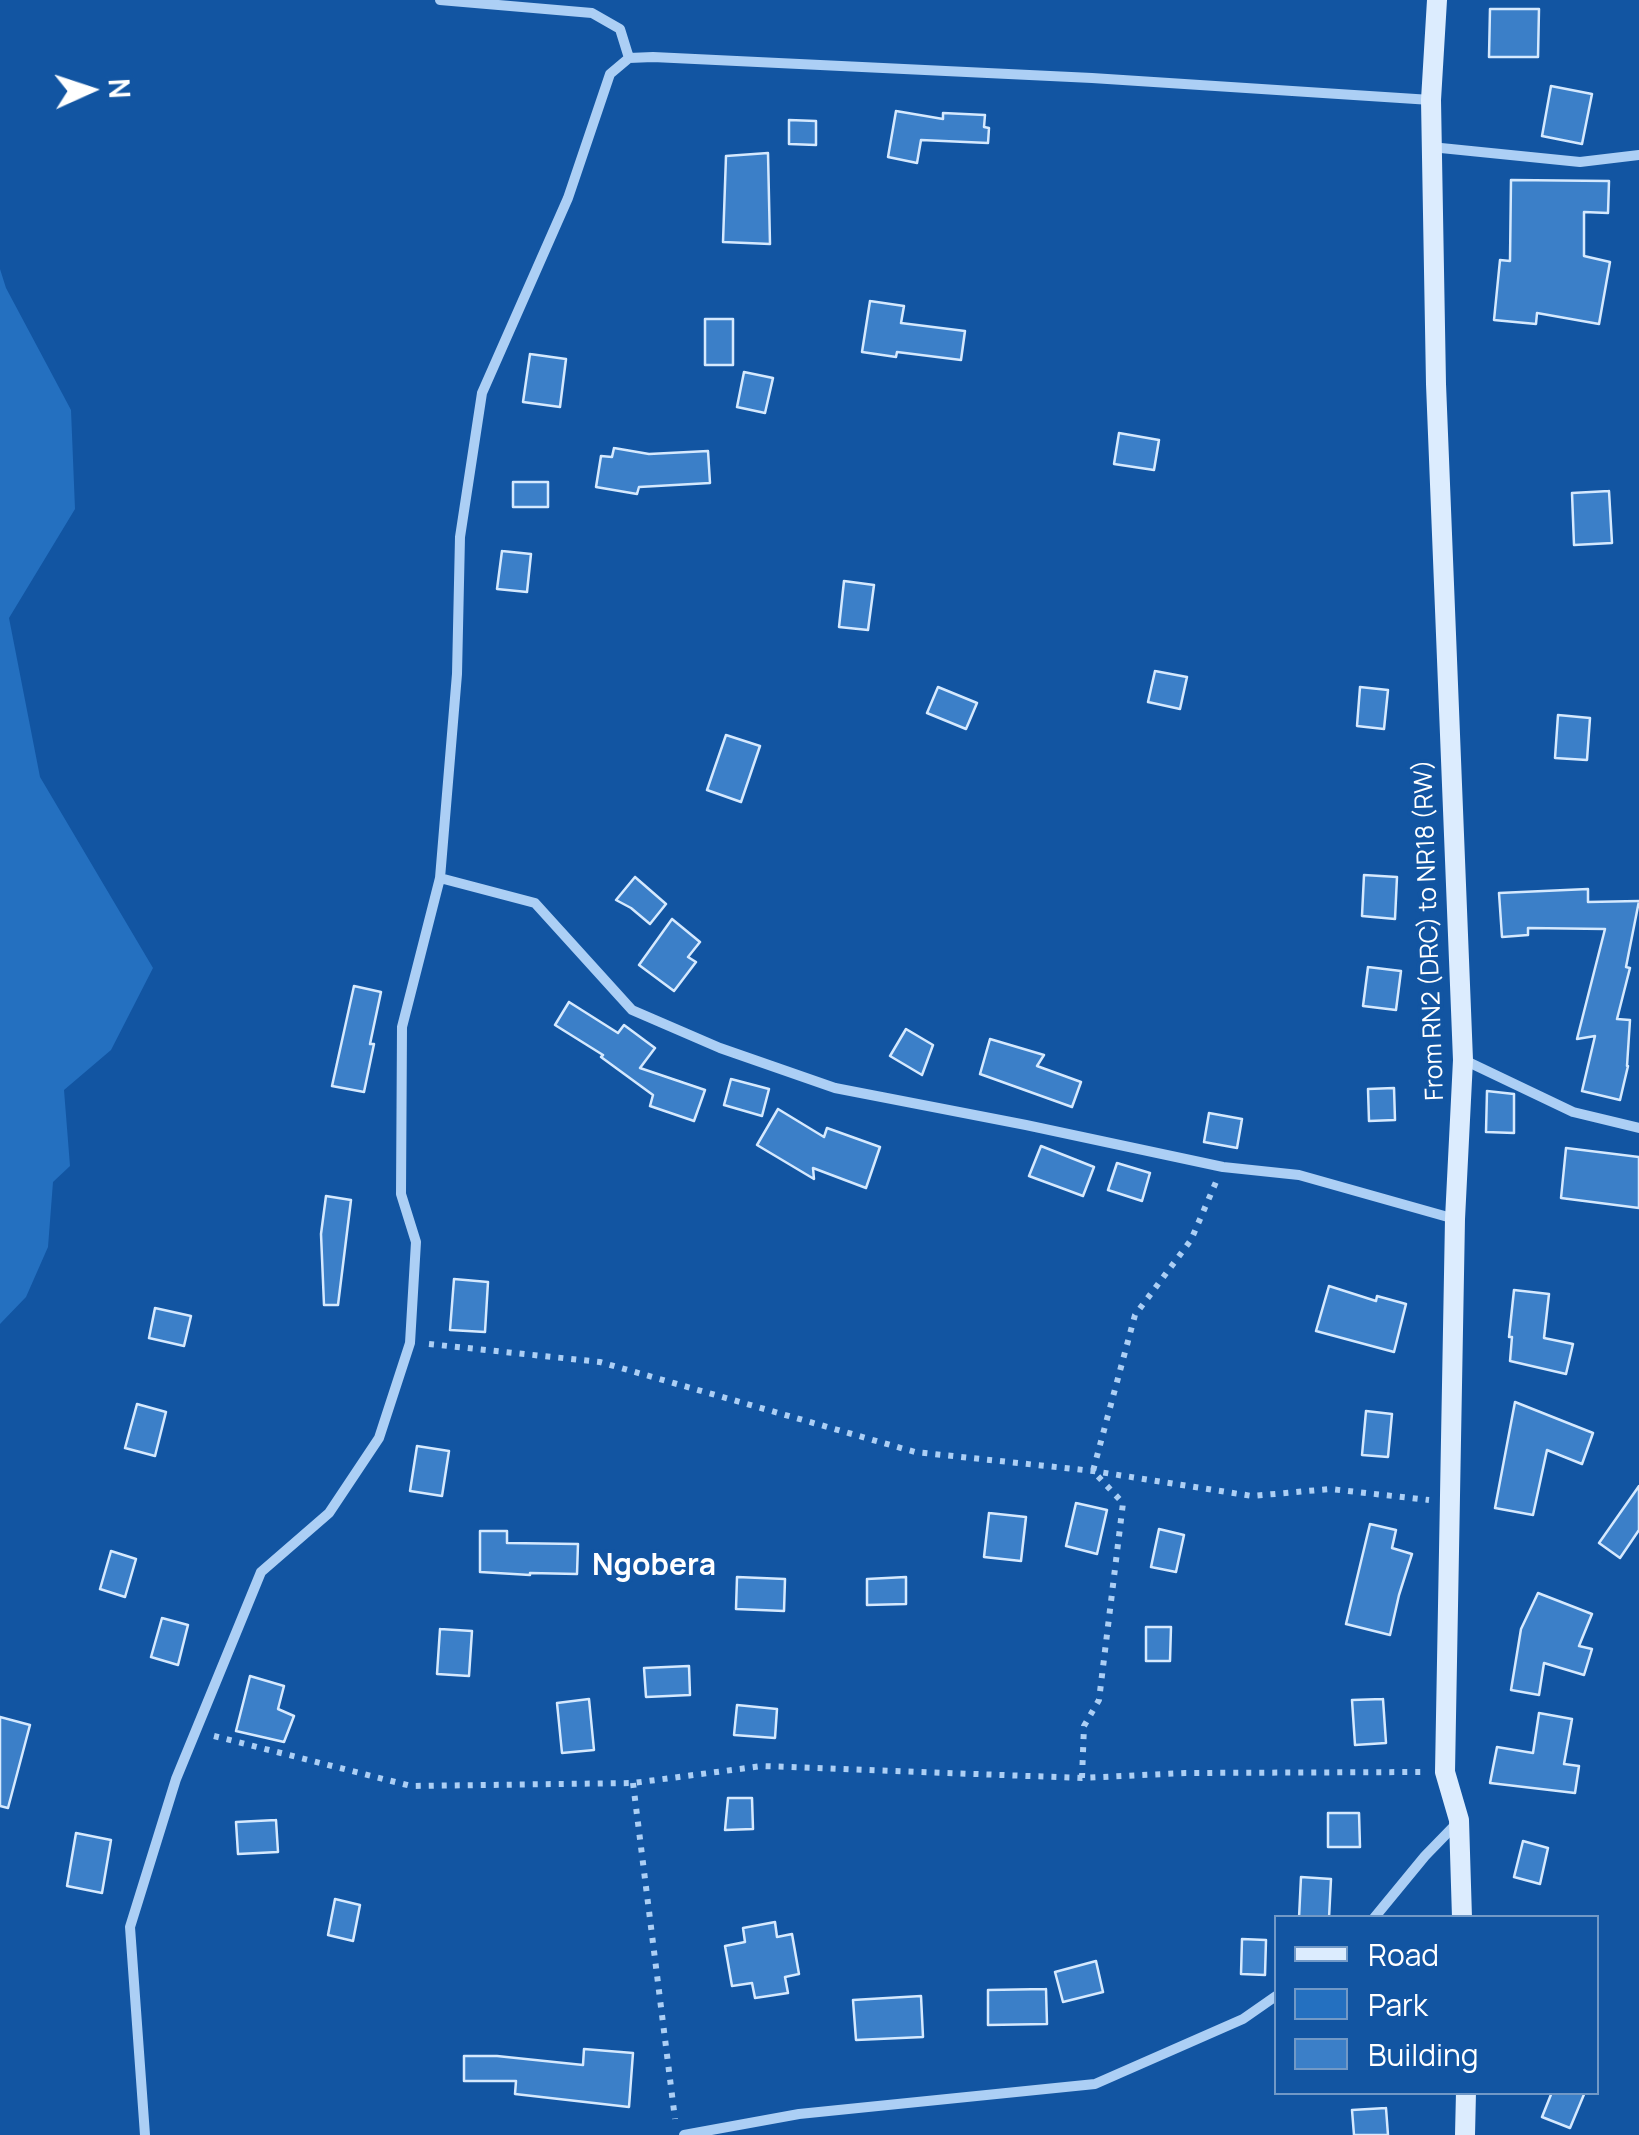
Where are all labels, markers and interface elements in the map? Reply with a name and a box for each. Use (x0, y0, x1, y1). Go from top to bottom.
north arrow (40, 40, 140, 140)
text: N (100, 77, 139, 99)
street label: From RN2 (DRC) to NR18 (RW) (1409, 759, 1451, 1101)
district label: Ngobera (592, 1549, 716, 1585)
legend (1274, 1915, 1599, 2095)
text: Road (1368, 1934, 1439, 1975)
text: Park (1368, 1984, 1428, 2025)
text: Building (1368, 2034, 1479, 2075)

